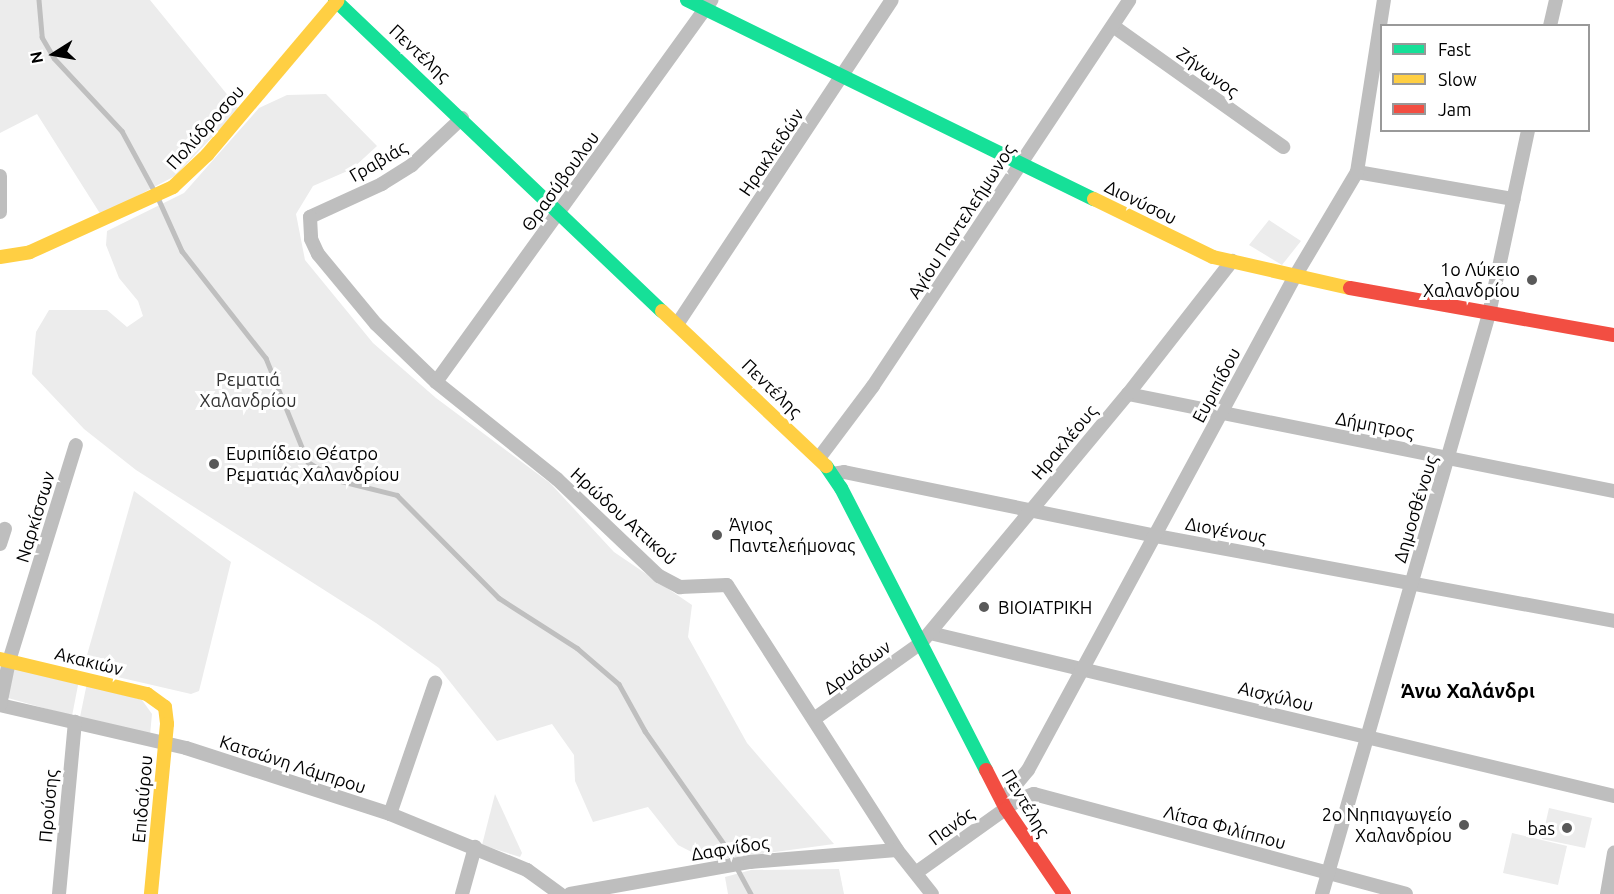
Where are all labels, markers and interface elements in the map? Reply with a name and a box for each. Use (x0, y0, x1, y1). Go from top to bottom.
street label: Πεντέλης (385, 20, 455, 86)
north arrow (24, 24, 84, 84)
legend (1380, 24, 1590, 132)
text: Fast (1438, 39, 1471, 59)
street label: Ζήνωνος (1173, 42, 1243, 102)
text: N (26, 50, 46, 65)
text: Slow (1438, 69, 1477, 89)
street label: Πολύδροσου (162, 81, 248, 173)
text: Jam (1438, 99, 1472, 119)
street label: Ηρακλειδών (734, 104, 808, 200)
street label: Θρασύβουλου (517, 127, 603, 235)
street label: Γραβιάς (345, 136, 411, 186)
street label: Αγίου Παντελεήμωνος (903, 140, 1019, 302)
street label: Διονύσου (1101, 175, 1181, 229)
place label: 1ο Λύκειο Χαλανδρίου (1423, 259, 1520, 302)
marker: 1ο Λύκειο Χαλανδρίου (1525, 273, 1539, 287)
street label: Ευριπίδου (1187, 344, 1245, 426)
street label: Πεντέλης (738, 354, 806, 422)
park label: Ρεματιά Χαλανδρίου (200, 369, 296, 412)
street label: Ηρακλέους (1027, 400, 1101, 484)
street label: Δήμητρος (1334, 407, 1416, 443)
place label: Ευριπίδειο Θέατρο Ρεματιάς Χαλανδρίου (226, 443, 399, 486)
street label: Δημοσθένους (1388, 453, 1442, 565)
marker: Ευριπίδειο Θέατρο Ρεματιάς Χαλανδρίου (207, 457, 221, 471)
street label: Ηρώδου Αττικού (567, 463, 681, 569)
street label: Ναρκίσσων (11, 469, 59, 565)
street label: Διογένους (1184, 512, 1268, 548)
place label: Άγιος Παντελεήμονας (729, 514, 855, 556)
marker: Άγιος Παντελεήμονας (710, 528, 724, 542)
place label: ΒΙΟΙΑΤΡΙΚΗ (998, 596, 1092, 618)
marker: ΒΙΟΙΑΤΡΙΚΗ (975, 598, 993, 616)
street label: Δρυάδων (819, 636, 895, 698)
street label: Ακακιών (53, 642, 125, 680)
street label: Αισχύλου (1236, 676, 1316, 716)
district label: Άνω Χαλάνδρι (1401, 678, 1535, 702)
street label: Κατσώνη Λάμπρου (217, 730, 369, 798)
street label: Επιδαύρου (127, 754, 157, 844)
street label: Πεντέλης (997, 765, 1055, 841)
street label: Προύσης (34, 769, 62, 843)
street label: Λίτσα Φιλίππου (1162, 800, 1288, 854)
street label: Πανός (924, 802, 978, 850)
place label: 2ο Νηπιαγωγείο Χαλανδρίου (1322, 804, 1452, 846)
place label: bas (1527, 817, 1555, 839)
marker: 2ο Νηπιαγωγείο Χαλανδρίου (1457, 818, 1471, 832)
marker: bas (1560, 821, 1574, 835)
street label: Δαφνίδος (690, 831, 770, 865)

